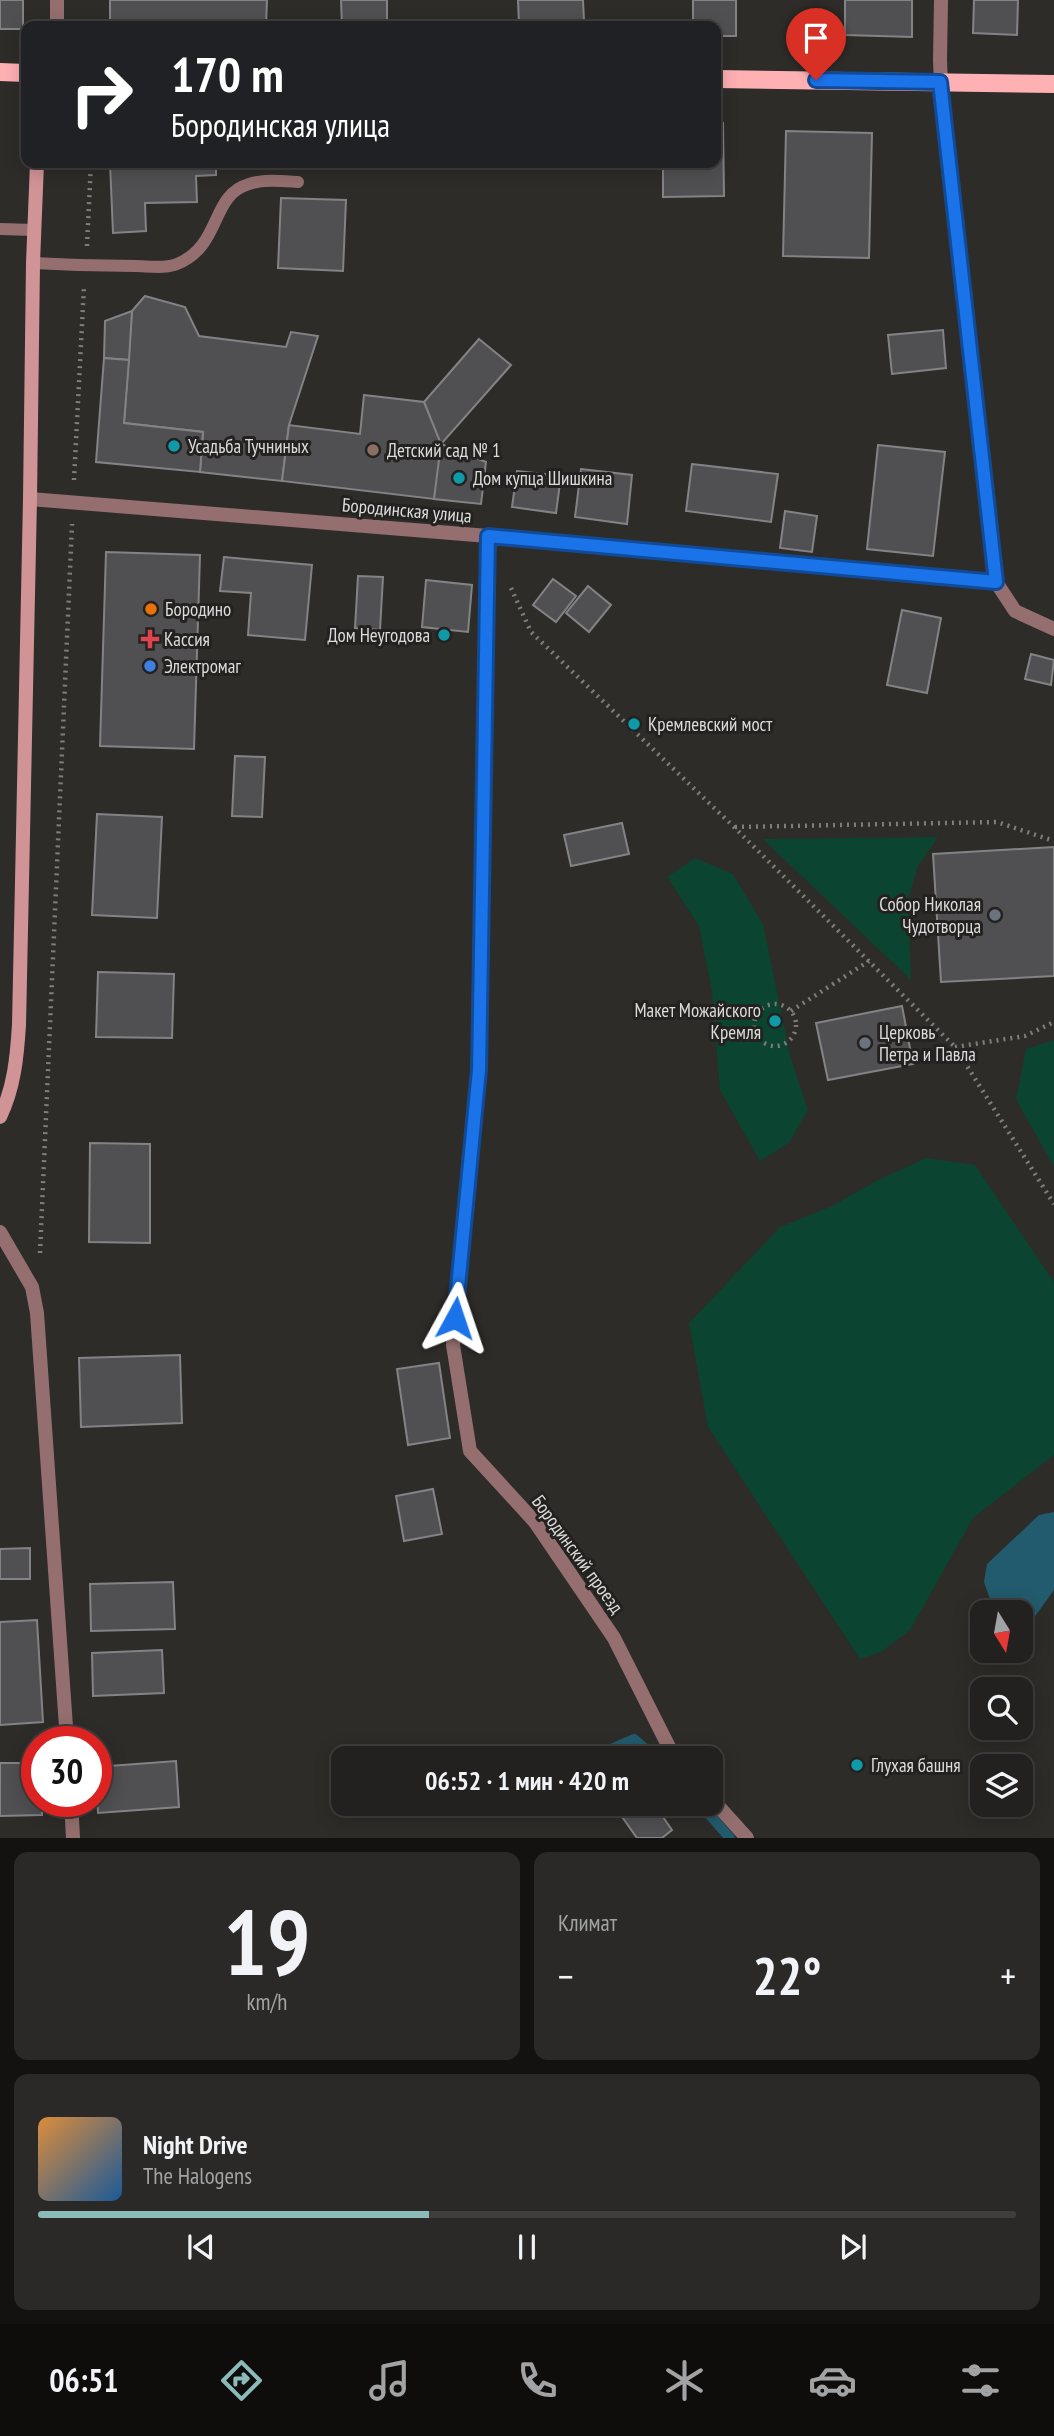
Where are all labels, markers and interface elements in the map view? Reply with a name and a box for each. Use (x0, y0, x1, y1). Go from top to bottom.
pin (786, 8, 846, 80)
icon: arrive (797, 19, 835, 57)
text: 170 m (171, 42, 284, 106)
icon: right (56, 49, 147, 140)
text: Бородинская улица (171, 104, 390, 146)
place label: Усадьба Тучниных (188, 434, 309, 458)
marker: Усадьба Тучниных (166, 438, 182, 454)
place label: Детский сад № 1 (387, 438, 501, 462)
marker: Детский сад № 1 (365, 442, 381, 458)
place label: Дом купца Шишкина (473, 466, 612, 490)
marker: Дом купца Шишкина (451, 470, 467, 486)
street label: Бородинская улица (341, 492, 473, 528)
place label: Бородино (165, 597, 231, 621)
marker: Бородино (143, 601, 159, 617)
place label: Дом Неугодова (328, 623, 430, 647)
place label: Кассия (164, 627, 210, 651)
marker: Дом Неугодова (436, 627, 452, 643)
marker: Кассия (142, 631, 158, 647)
place label: Электромаг (164, 654, 241, 678)
marker: Электромаг (142, 658, 158, 674)
place label: Кремлевский мост (648, 712, 773, 736)
marker: Кремлевский мост (626, 716, 642, 732)
place label: Собор Николая Чудотворца (879, 892, 981, 938)
marker: Собор Николая Чудотворца (987, 907, 1003, 923)
place label: Макет Можайского Кремля (634, 998, 761, 1044)
marker: Макет Можайского Кремля (767, 1013, 783, 1029)
place label: Церковь Петра и Павла (879, 1020, 976, 1066)
marker: Церковь Петра и Павла (857, 1035, 873, 1051)
position arrow (418, 1281, 492, 1355)
street label: Бородинский проезд (527, 1490, 629, 1618)
north arrow (970, 1600, 1032, 1662)
map controls (970, 1600, 1033, 1817)
button: search (970, 1677, 1033, 1740)
speed limit sign: 30 (21, 1726, 112, 1817)
place label: Глухая башня (871, 1753, 961, 1777)
button: layers (970, 1754, 1033, 1817)
marker: Глухая башня (849, 1757, 865, 1773)
text: 06:52 · 1 мин · 420 m (425, 1764, 629, 1797)
text: 19 (224, 1882, 311, 2000)
text: Климат (558, 1908, 617, 1937)
text: 22° (753, 1942, 821, 2009)
text: − (558, 1951, 574, 2000)
text: + (1000, 1951, 1016, 2000)
text: km/h (247, 1987, 287, 2016)
text: Night Drive (143, 2128, 248, 2161)
text: The Halogens (143, 2161, 252, 2190)
icon: previous (182, 2228, 220, 2266)
icon: pause (508, 2228, 546, 2266)
icon: next (834, 2228, 872, 2266)
icon: directions (217, 2356, 266, 2405)
icon: music (365, 2356, 414, 2405)
icon: phone (513, 2356, 562, 2405)
icon: climate (660, 2356, 709, 2405)
icon: car (808, 2356, 857, 2405)
icon: filters (956, 2356, 1005, 2405)
text: 06:51 (49, 2359, 119, 2401)

